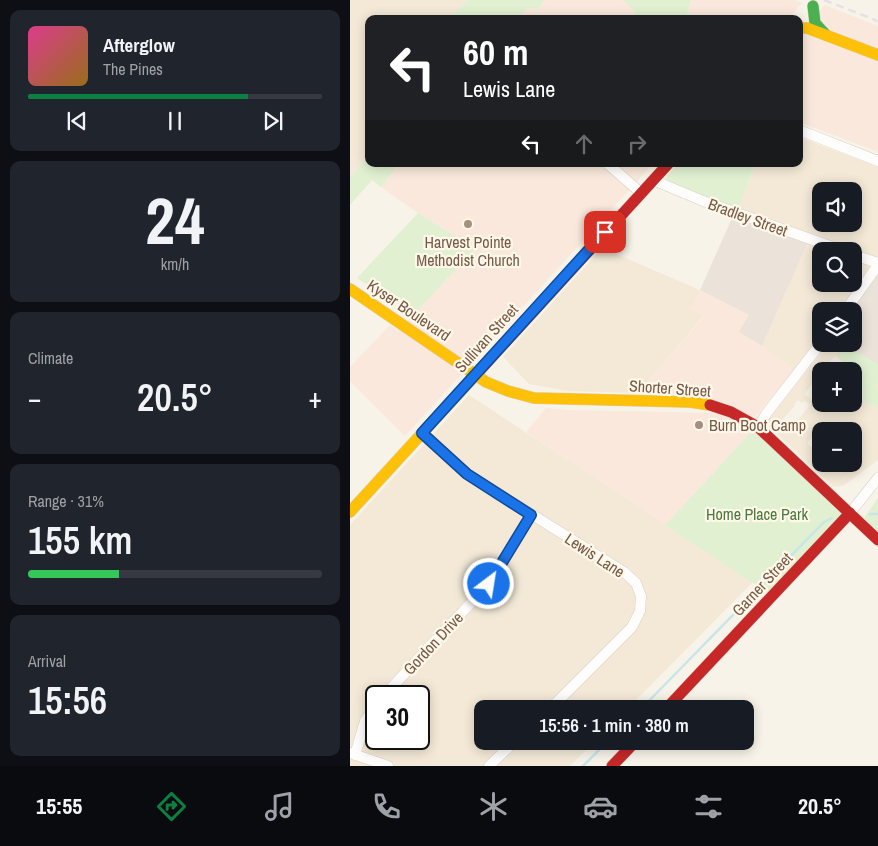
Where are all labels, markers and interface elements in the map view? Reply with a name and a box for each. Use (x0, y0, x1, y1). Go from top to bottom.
text: 60 m (463, 29, 528, 76)
text: Afterglow (103, 32, 175, 58)
icon: left (380, 35, 445, 100)
text: The Pines (103, 58, 163, 80)
text: Lewis Lane (463, 74, 555, 104)
icon: previous (63, 107, 91, 135)
icon: pause (161, 107, 189, 135)
icon: next (259, 107, 287, 135)
icon: left (517, 130, 545, 158)
icon: ahead (570, 130, 598, 158)
icon: right (623, 130, 651, 158)
text: 24 (145, 177, 205, 264)
map controls (812, 182, 862, 472)
button: sound (812, 182, 862, 232)
street label: Bradley Street (705, 192, 791, 242)
pin (584, 211, 626, 253)
marker: Harvest Pointe Methodist Church (462, 218, 474, 230)
icon: arrive (591, 218, 619, 246)
place label: Harvest Pointe Methodist Church (416, 231, 520, 271)
button: search (812, 242, 862, 292)
text: km/h (161, 253, 189, 275)
street label: Kyser Boulevard (363, 274, 455, 346)
street label: Sullivan Street (449, 299, 523, 377)
button: layers (812, 302, 862, 352)
text: Climate (28, 347, 73, 369)
button: + (812, 362, 862, 412)
text: 20.5° (137, 372, 213, 423)
street label: Shorter Street (628, 374, 712, 402)
text: − (28, 379, 41, 417)
text: + (309, 379, 322, 417)
place label: Burn Boot Camp (709, 414, 806, 436)
marker: Burn Boot Camp (693, 419, 705, 431)
button: − (812, 422, 862, 472)
text: Range · 31% (28, 490, 104, 512)
park label: Home Place Park (706, 503, 808, 525)
text: 155 km (28, 515, 132, 566)
street label: Lewis Lane (561, 527, 629, 583)
street label: Garner Street (727, 547, 797, 621)
position arrow (462, 557, 514, 609)
street label: Gordon Drive (398, 607, 468, 679)
text: Arrival (28, 650, 66, 672)
text: 15:56 (28, 675, 107, 726)
speed limit sign: 30 (365, 685, 430, 750)
text: 15:56 · 1 min · 380 m (539, 712, 689, 738)
icon: directions (154, 789, 189, 824)
icon: music (262, 789, 297, 824)
icon: phone (369, 789, 404, 824)
icon: climate (476, 789, 511, 824)
icon: car (583, 789, 618, 824)
icon: filters (691, 789, 726, 824)
text: 15:55 (36, 791, 82, 821)
text: 20.5° (798, 791, 842, 821)

